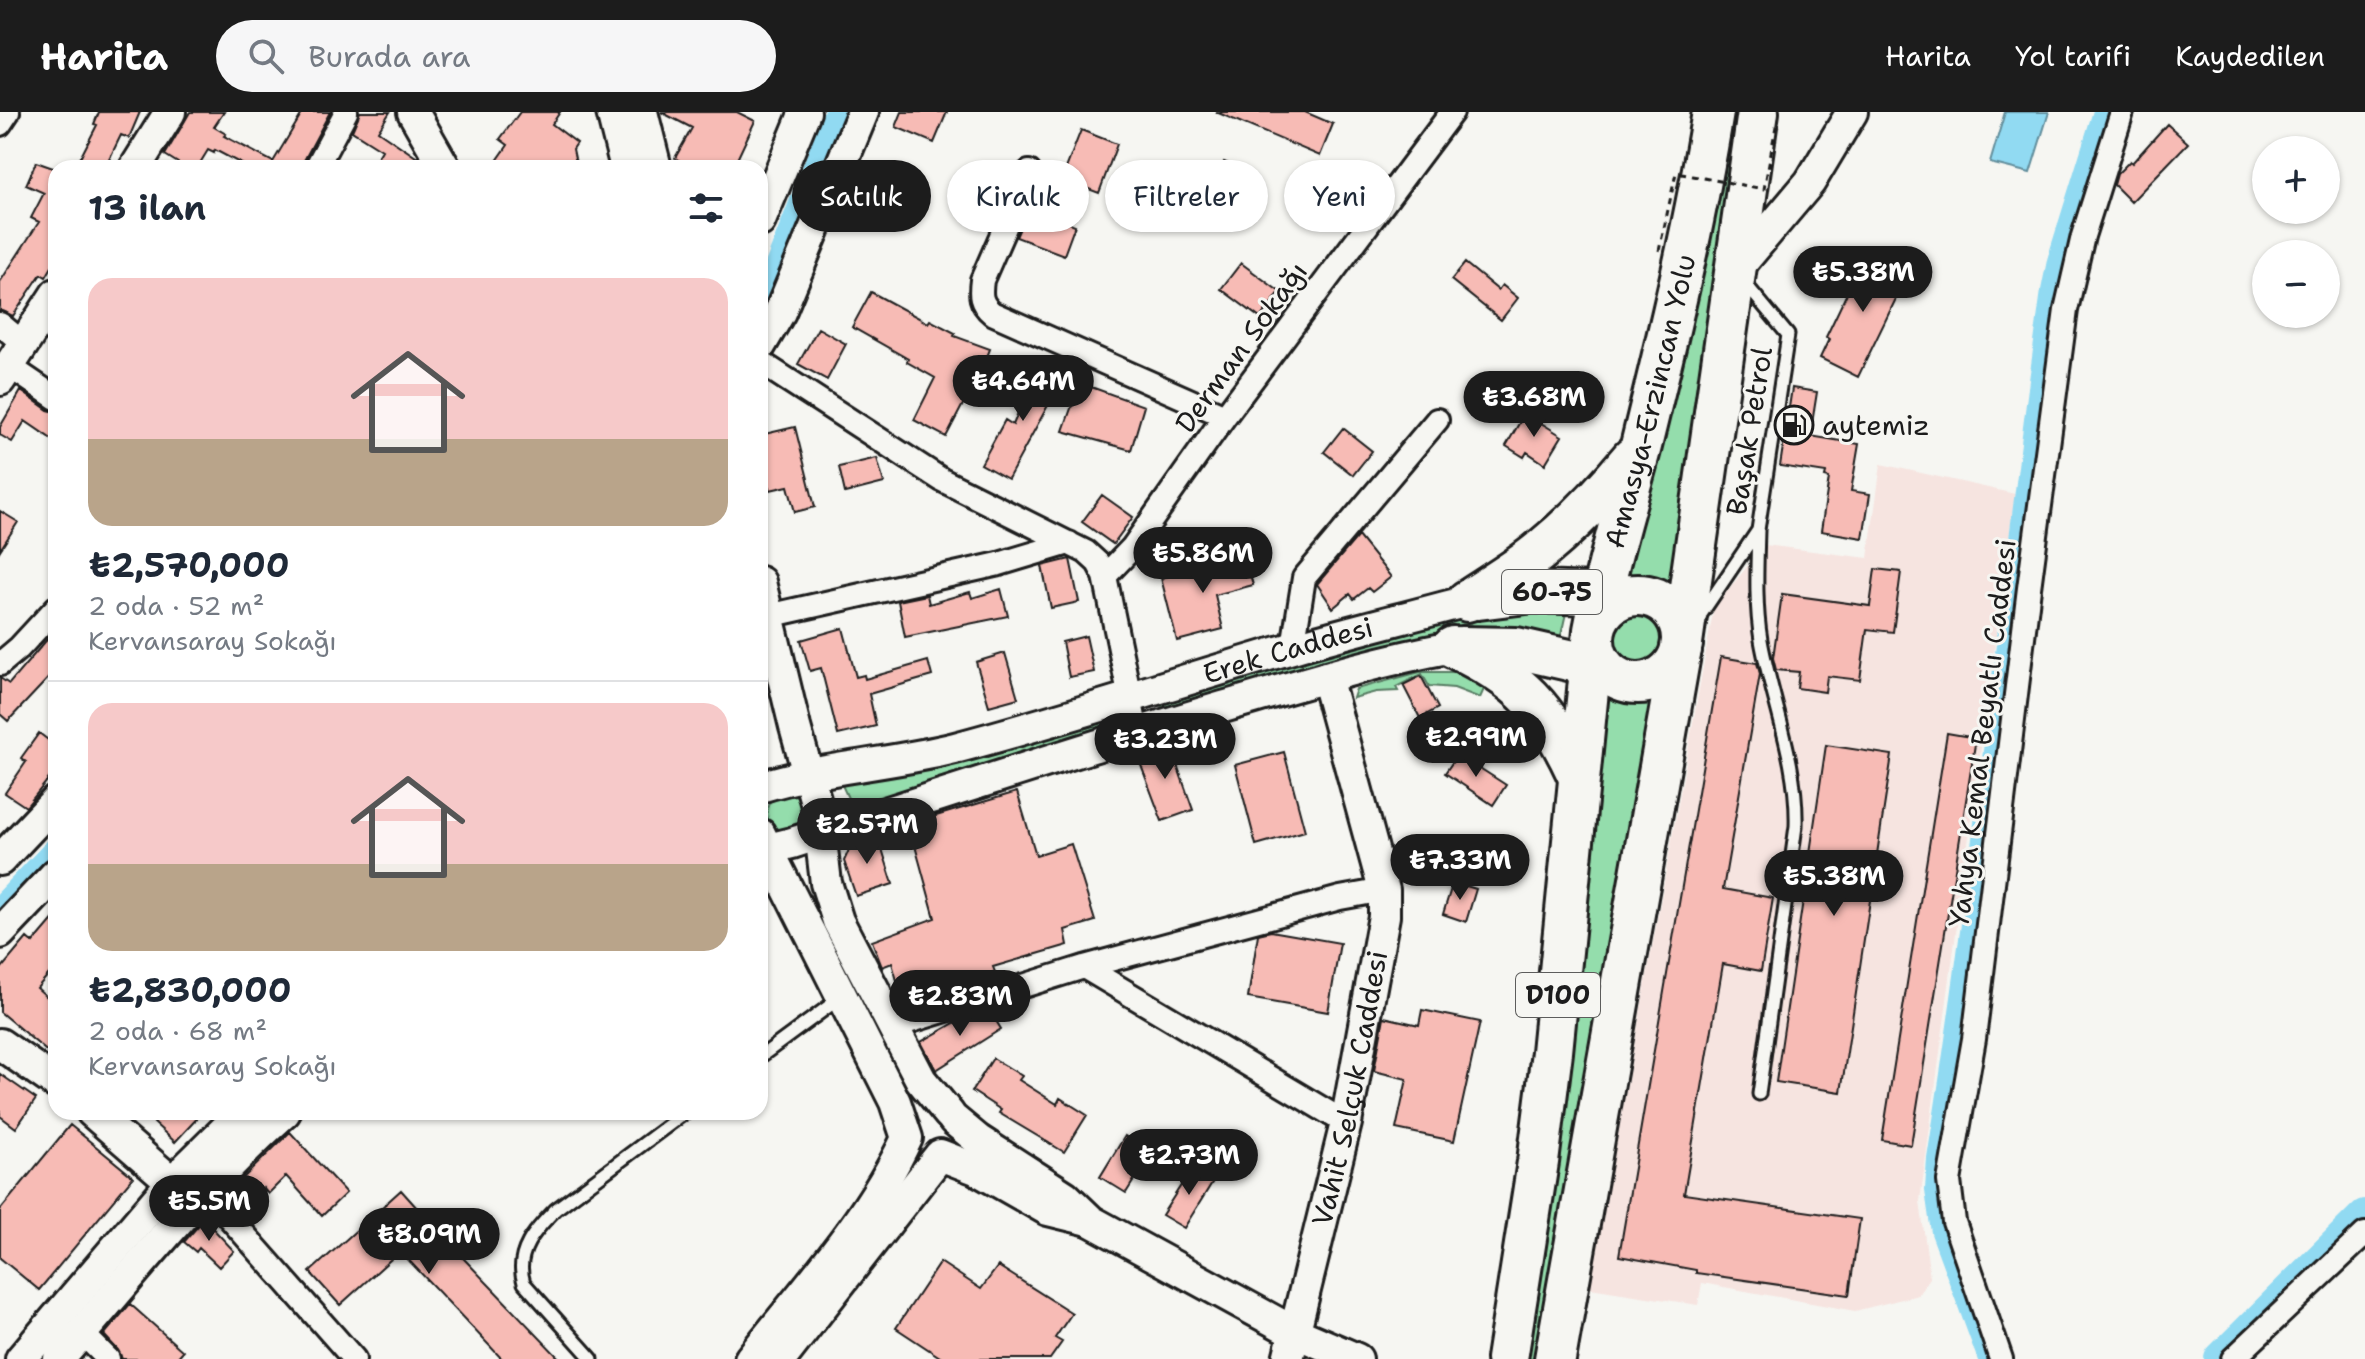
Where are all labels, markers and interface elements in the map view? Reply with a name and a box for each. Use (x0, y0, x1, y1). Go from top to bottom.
search box (216, 20, 776, 92)
text: Harita (40, 31, 168, 82)
icon: search (244, 34, 288, 78)
text: Burada ara (308, 36, 470, 77)
text: Harita (1885, 37, 1971, 75)
text: Yol tarifi (2015, 37, 2131, 75)
text: Kaydedilen (2175, 37, 2325, 75)
map controls (2252, 136, 2340, 328)
button: + (2252, 136, 2340, 224)
chip: Satılık (792, 160, 931, 232)
chip: Kiralık (947, 160, 1089, 232)
chip: Filtreler (1105, 160, 1268, 232)
chip: Yeni (1284, 160, 1395, 232)
text: 13 ilan (88, 185, 206, 231)
icon: filters (684, 186, 728, 230)
button: − (2252, 240, 2340, 328)
pin: ₺5.38M (1798, 246, 1928, 314)
street label: Amasya-Erzincan Yolu (1595, 251, 1704, 552)
street label: Derman Sokağı (1166, 254, 1316, 440)
text: ₺5.38M (1811, 254, 1915, 289)
icon: home (336, 330, 480, 474)
street label: Başak Petrol (1717, 344, 1781, 518)
pin: ₺4.64M (958, 355, 1088, 423)
text: ₺4.64M (971, 363, 1075, 398)
pin: ₺3.68M (1469, 371, 1599, 439)
text: ₺3.68M (1482, 379, 1586, 414)
fuel station icon: aytemiz (1773, 404, 1815, 446)
place label: aytemiz (1822, 406, 1930, 444)
pin: ₺5.86M (1138, 527, 1268, 595)
text: ₺5.86M (1151, 535, 1255, 570)
street label: Yahya Kemal Beyatlı Caddesi (1939, 537, 2025, 929)
text: ₺2,570,000 (88, 542, 290, 588)
road number: 60-75 (1502, 570, 1602, 614)
text: 2 oda · 52 m² (88, 588, 265, 623)
street label: Erek Caddesi (1198, 608, 1377, 693)
text: Kervansaray Sokağı (88, 623, 337, 658)
pin: ₺2.99M (1411, 711, 1541, 779)
pin: ₺3.23M (1100, 713, 1230, 781)
text: ₺2.99M (1425, 719, 1527, 754)
text: ₺3.23M (1113, 721, 1217, 756)
icon: home (336, 755, 480, 899)
pin: ₺2.57M (802, 798, 932, 866)
text: ₺2.57M (815, 806, 919, 841)
pin: ₺7.33M (1395, 834, 1525, 902)
text: ₺7.33M (1408, 842, 1512, 877)
pin: ₺5.38M (1769, 850, 1899, 918)
text: ₺5.38M (1782, 858, 1886, 893)
street label: Vahit Selçuk Caddesi (1302, 947, 1396, 1230)
text: ₺2,830,000 (88, 967, 292, 1013)
pin: ₺2.83M (895, 970, 1025, 1038)
road number: D100 (1516, 973, 1600, 1017)
text: ₺2.83M (907, 978, 1013, 1013)
text: 2 oda · 68 m² (88, 1013, 267, 1048)
text: Kervansaray Sokağı (88, 1048, 337, 1083)
pin: ₺2.73M (1124, 1129, 1254, 1197)
text: ₺2.73M (1138, 1137, 1240, 1172)
pin: ₺5.5M (153, 1175, 265, 1243)
text: ₺5.5M (167, 1183, 251, 1218)
pin: ₺8.09M (364, 1208, 494, 1276)
text: ₺8.09M (377, 1216, 481, 1251)

